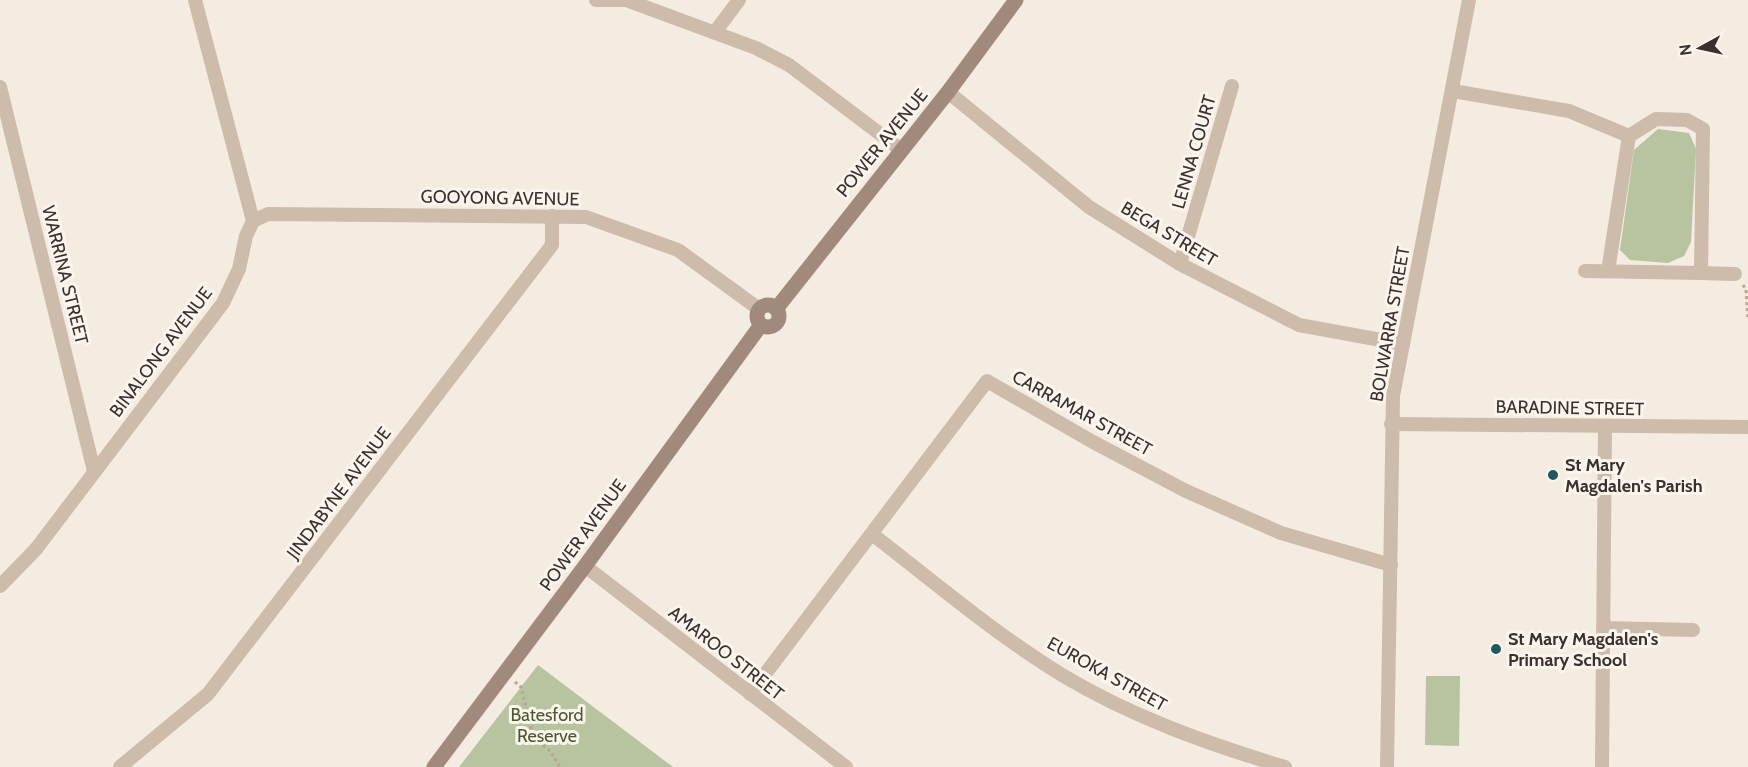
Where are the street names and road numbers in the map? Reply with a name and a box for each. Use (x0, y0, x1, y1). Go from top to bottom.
street label: POWER AVENUE (832, 84, 932, 202)
street label: LENNA COURT (1167, 92, 1221, 211)
street label: GOOYONG AVENUE (421, 186, 580, 210)
street label: BEGA STREET (1117, 197, 1221, 272)
street label: WARRINA STREET (37, 203, 93, 347)
street label: BOLWARRA STREET (1365, 244, 1415, 403)
street label: BINALONG AVENUE (105, 283, 217, 421)
street label: CARRAMAR STREET (1008, 366, 1156, 461)
street label: BARADINE STREET (1495, 396, 1645, 420)
street label: JINDABYNE AVENUE (282, 423, 396, 564)
street label: POWER AVENUE (535, 475, 631, 595)
street label: AMAROO STREET (664, 601, 788, 705)
street label: EUROKA STREET (1043, 632, 1171, 716)

